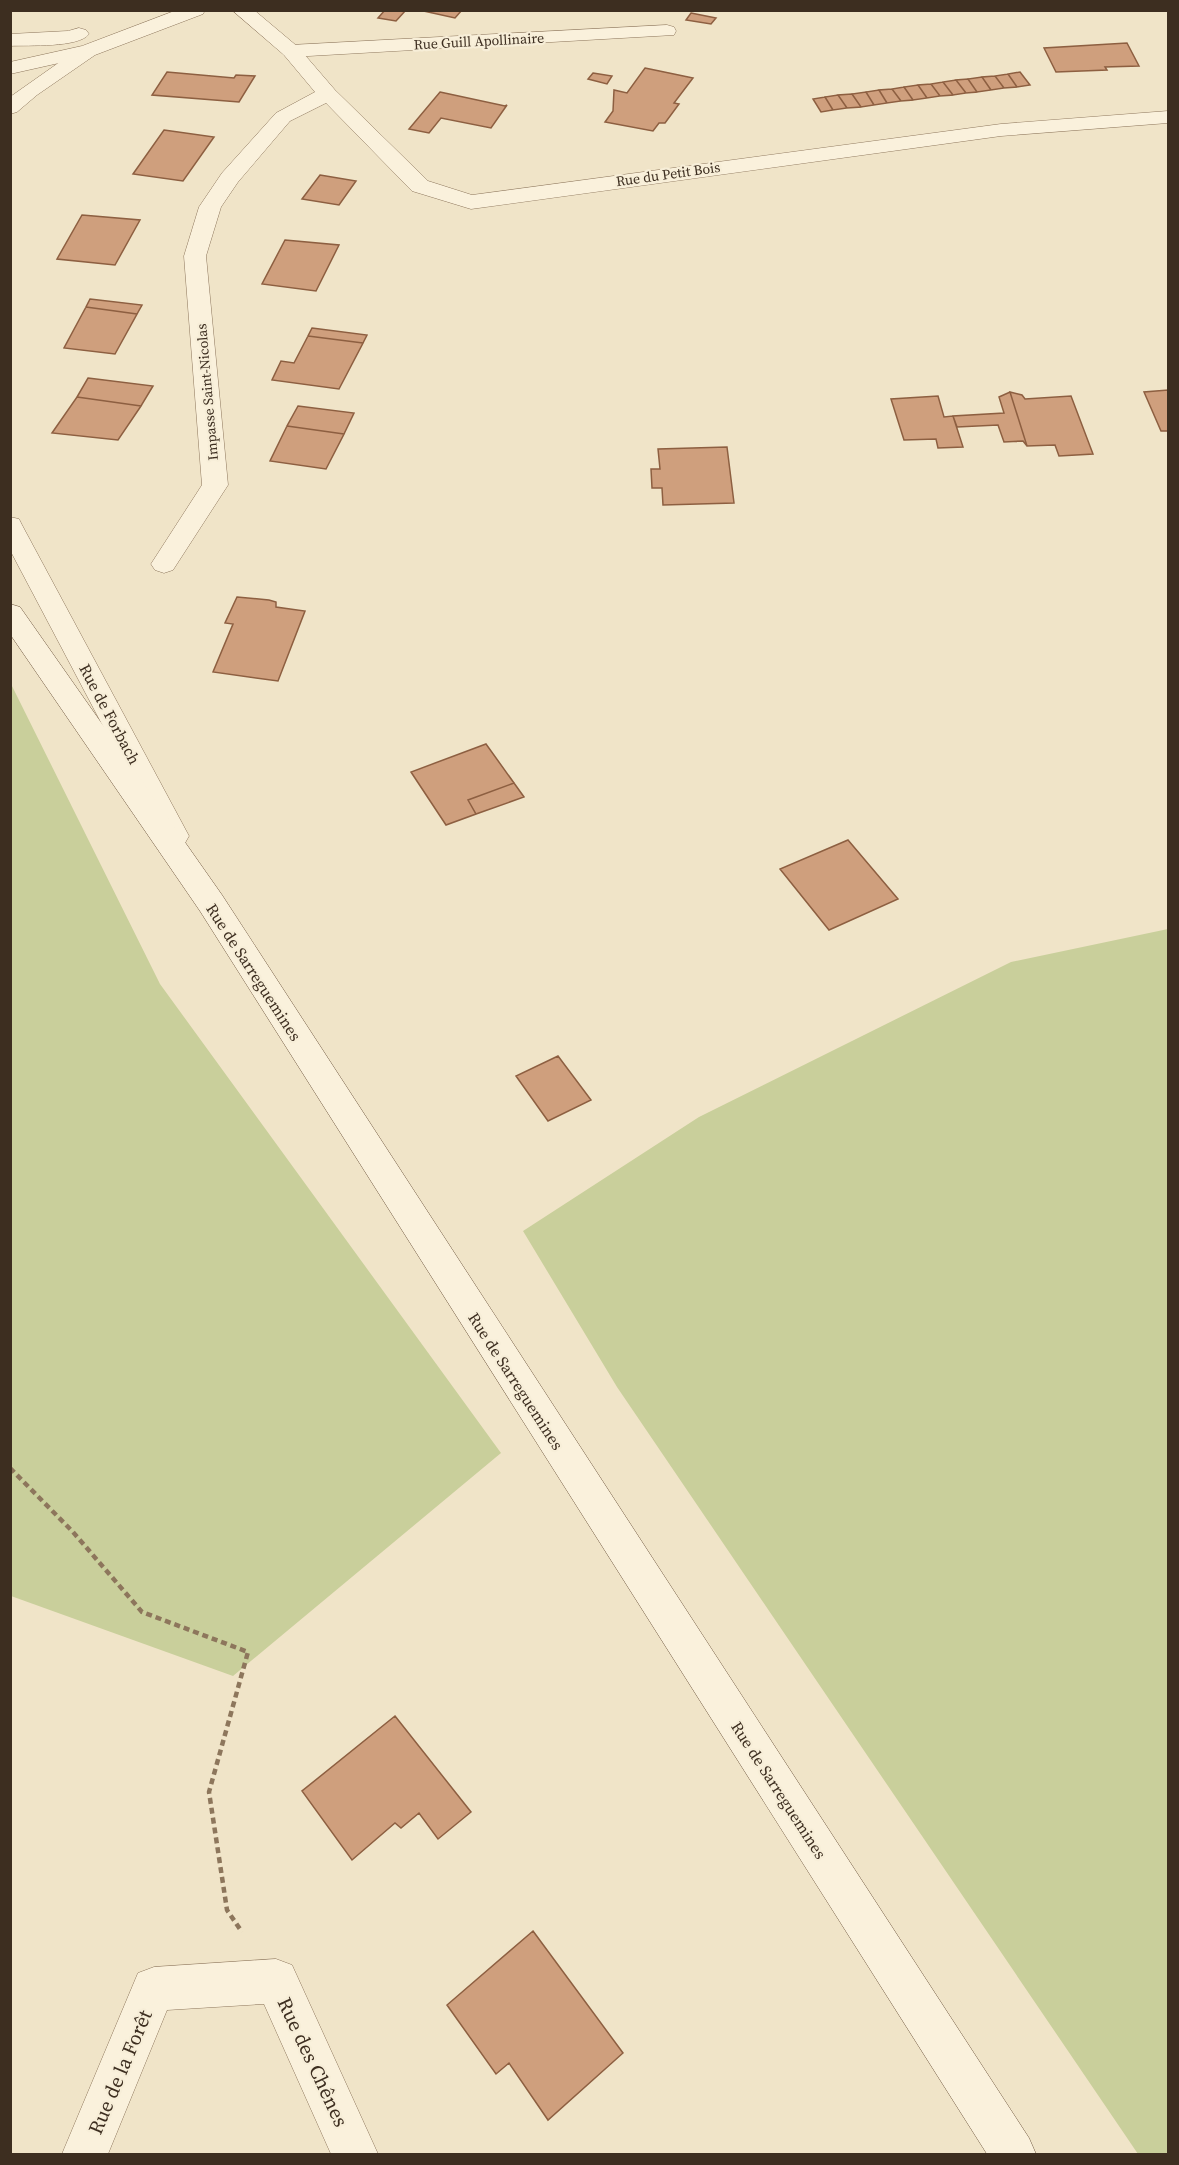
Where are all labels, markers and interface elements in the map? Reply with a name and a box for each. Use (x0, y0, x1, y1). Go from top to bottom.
street label: Rue Guill Apollinaire (413, 28, 545, 54)
street label: Rue du Petit Bois (615, 157, 721, 191)
street label: Impasse Saint-Nicolas (191, 323, 223, 461)
street label: Rue de Forbach (74, 660, 146, 768)
street label: Rue de Sarreguemines (201, 899, 307, 1045)
street label: Rue de Sarreguemines (463, 1308, 569, 1454)
street label: Rue de Sarreguemines (726, 1717, 832, 1863)
street label: Rue des Chênes (271, 1993, 355, 2131)
street label: Rue de la Forêt (81, 2005, 159, 2139)

